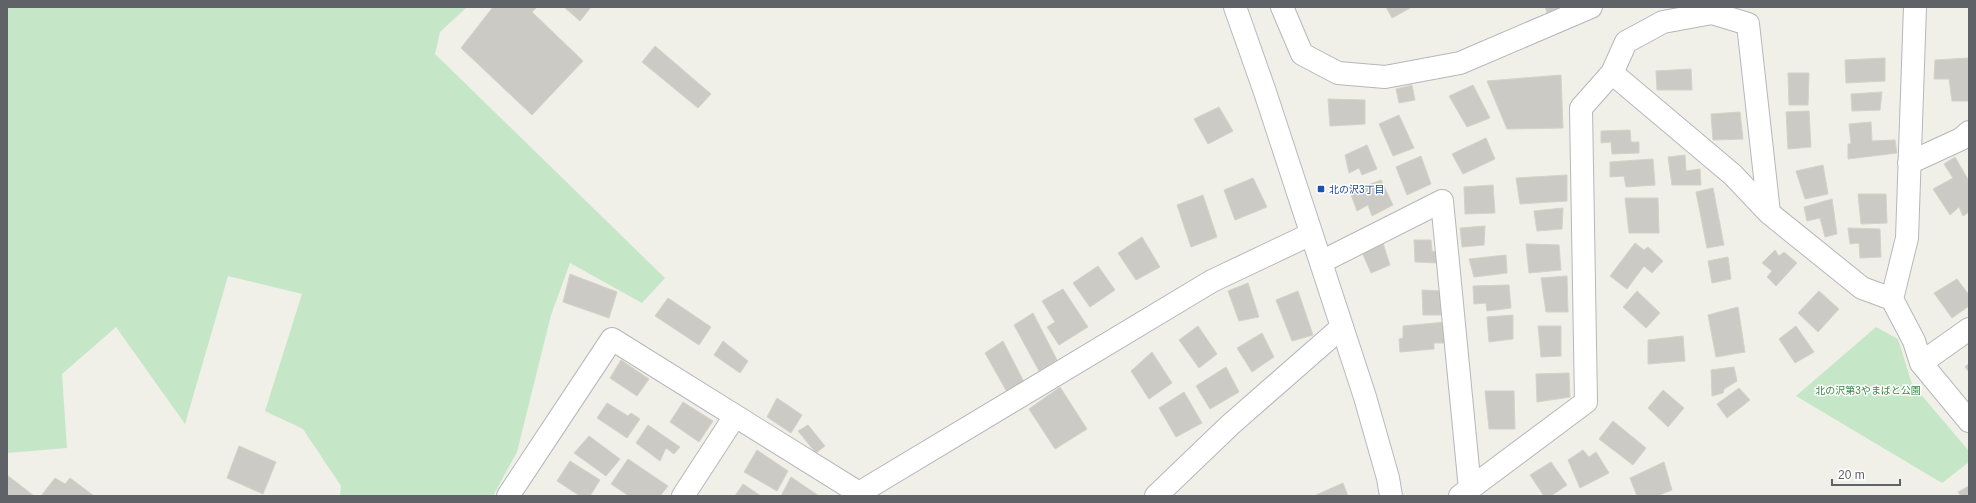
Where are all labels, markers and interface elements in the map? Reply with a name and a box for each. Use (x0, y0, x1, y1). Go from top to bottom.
marker: 北の沢3丁目 (1316, 184, 1326, 194)
place label: 北の沢3丁目 (1329, 184, 1385, 195)
park label: 北の沢第3やまばと公園 (1815, 385, 1921, 396)
scale bar (1832, 461, 1900, 487)
text: 20 m (1838, 468, 1865, 482)

